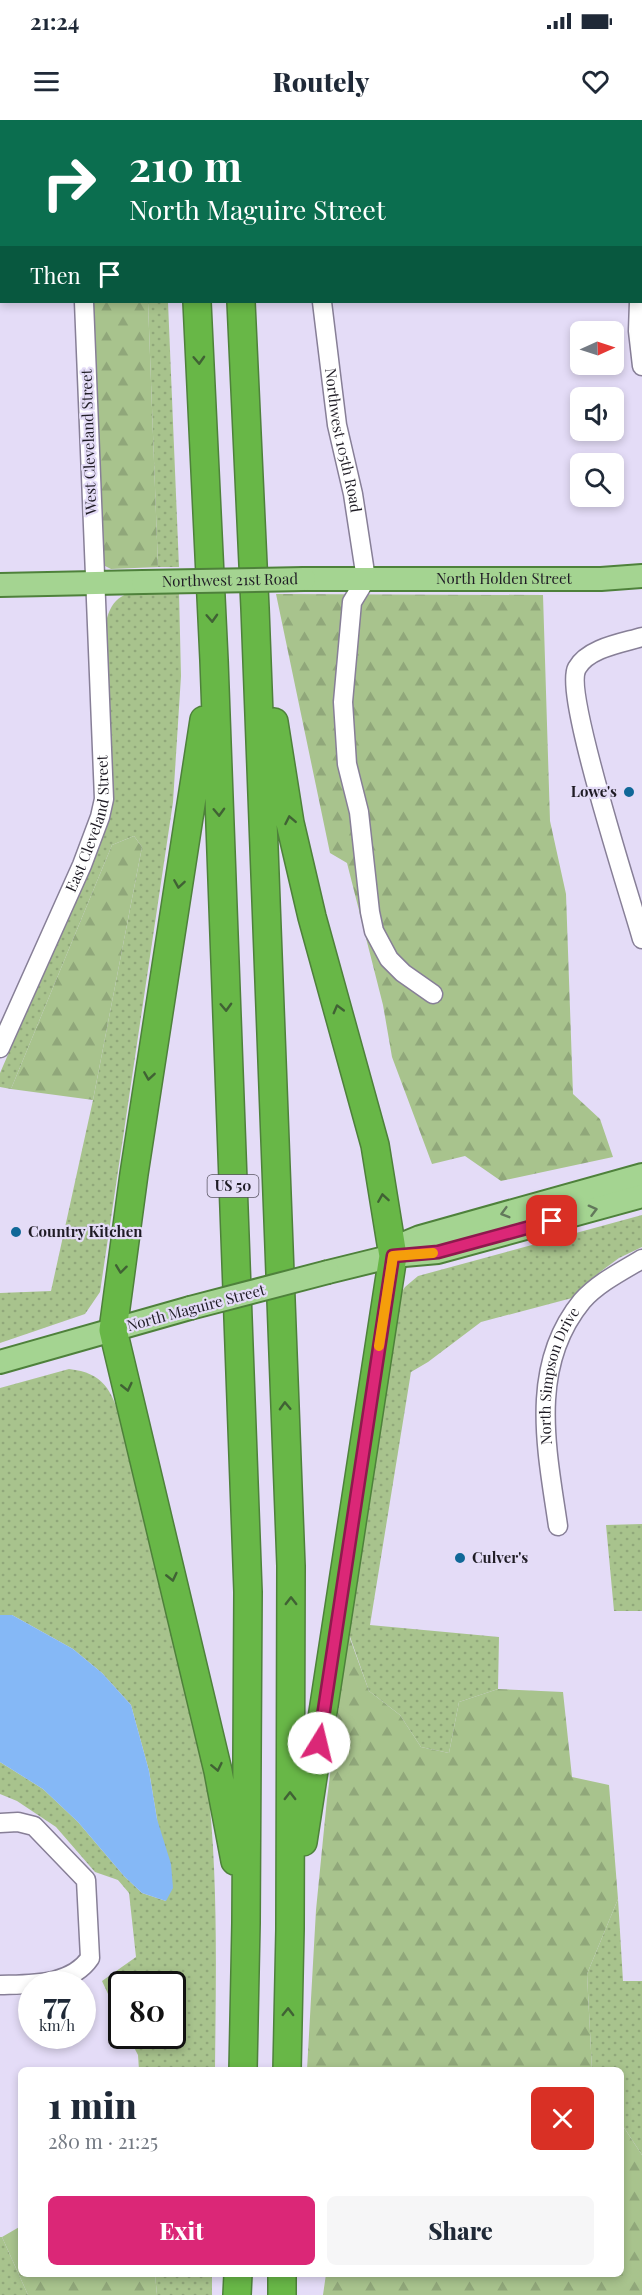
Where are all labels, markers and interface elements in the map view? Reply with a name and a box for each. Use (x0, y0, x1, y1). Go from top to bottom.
text: 21:24 (30, 6, 79, 36)
text: Routely (273, 63, 369, 99)
icon: menu (30, 65, 63, 98)
icon: heart (579, 65, 612, 98)
text: 210 m (129, 137, 242, 193)
icon: right (30, 144, 108, 222)
text: North Maguire Street (129, 191, 386, 227)
icon: arrive (93, 258, 126, 291)
text: Then (30, 260, 81, 290)
north arrow (570, 321, 624, 375)
map controls (570, 321, 624, 507)
one-way arrow (193, 355, 206, 364)
street label: Northwest 105th Road (321, 367, 367, 514)
street label: West Cleveland Street (75, 368, 101, 516)
button: sound (570, 387, 624, 441)
button: search (570, 453, 624, 507)
street label: Northwest 21st Road (162, 568, 299, 591)
street label: North Holden Street (436, 568, 573, 588)
one-way arrow (205, 613, 218, 622)
street label: East Cleveland Street (60, 754, 113, 895)
place label: Lowe's (571, 781, 617, 801)
marker: Lowe's (622, 785, 636, 799)
one-way arrow (213, 808, 226, 817)
one-way arrow (284, 815, 297, 825)
one-way arrow (173, 879, 185, 888)
one-way arrow (220, 1003, 233, 1012)
one-way arrow (332, 1004, 345, 1014)
one-way arrow (144, 1072, 156, 1081)
road number: US 50 (208, 1175, 258, 1197)
one-way arrow (378, 1194, 390, 1203)
pin (526, 1195, 577, 1246)
icon: arrive (535, 1204, 568, 1237)
one-way arrow (587, 1205, 598, 1217)
one-way arrow (500, 1206, 511, 1218)
place label: Country Kitchen (28, 1221, 143, 1241)
marker: Country Kitchen (9, 1225, 23, 1239)
one-way arrow (116, 1265, 128, 1274)
street label: North Maguire Street (124, 1279, 268, 1335)
street label: North Simpson Drive (535, 1303, 583, 1446)
one-way arrow (119, 1382, 132, 1392)
one-way arrow (279, 1401, 291, 1410)
place label: Culver's (472, 1547, 528, 1567)
marker: Culver's (453, 1551, 467, 1565)
one-way arrow (164, 1572, 177, 1582)
one-way arrow (285, 1596, 297, 1605)
position arrow (287, 1711, 351, 1775)
one-way arrow (209, 1762, 222, 1772)
one-way arrow (284, 1791, 296, 1800)
speed limit sign: 80 (108, 1971, 186, 2049)
text: 77 (43, 1983, 71, 2023)
one-way arrow (282, 2007, 294, 2016)
text: km/h (39, 2015, 75, 2035)
text: 1 min (48, 2080, 137, 2128)
button: close (531, 2087, 594, 2150)
text: 280 m · 21:25 (48, 2127, 158, 2154)
button: Exit (48, 2196, 315, 2265)
button: Share (327, 2196, 594, 2265)

